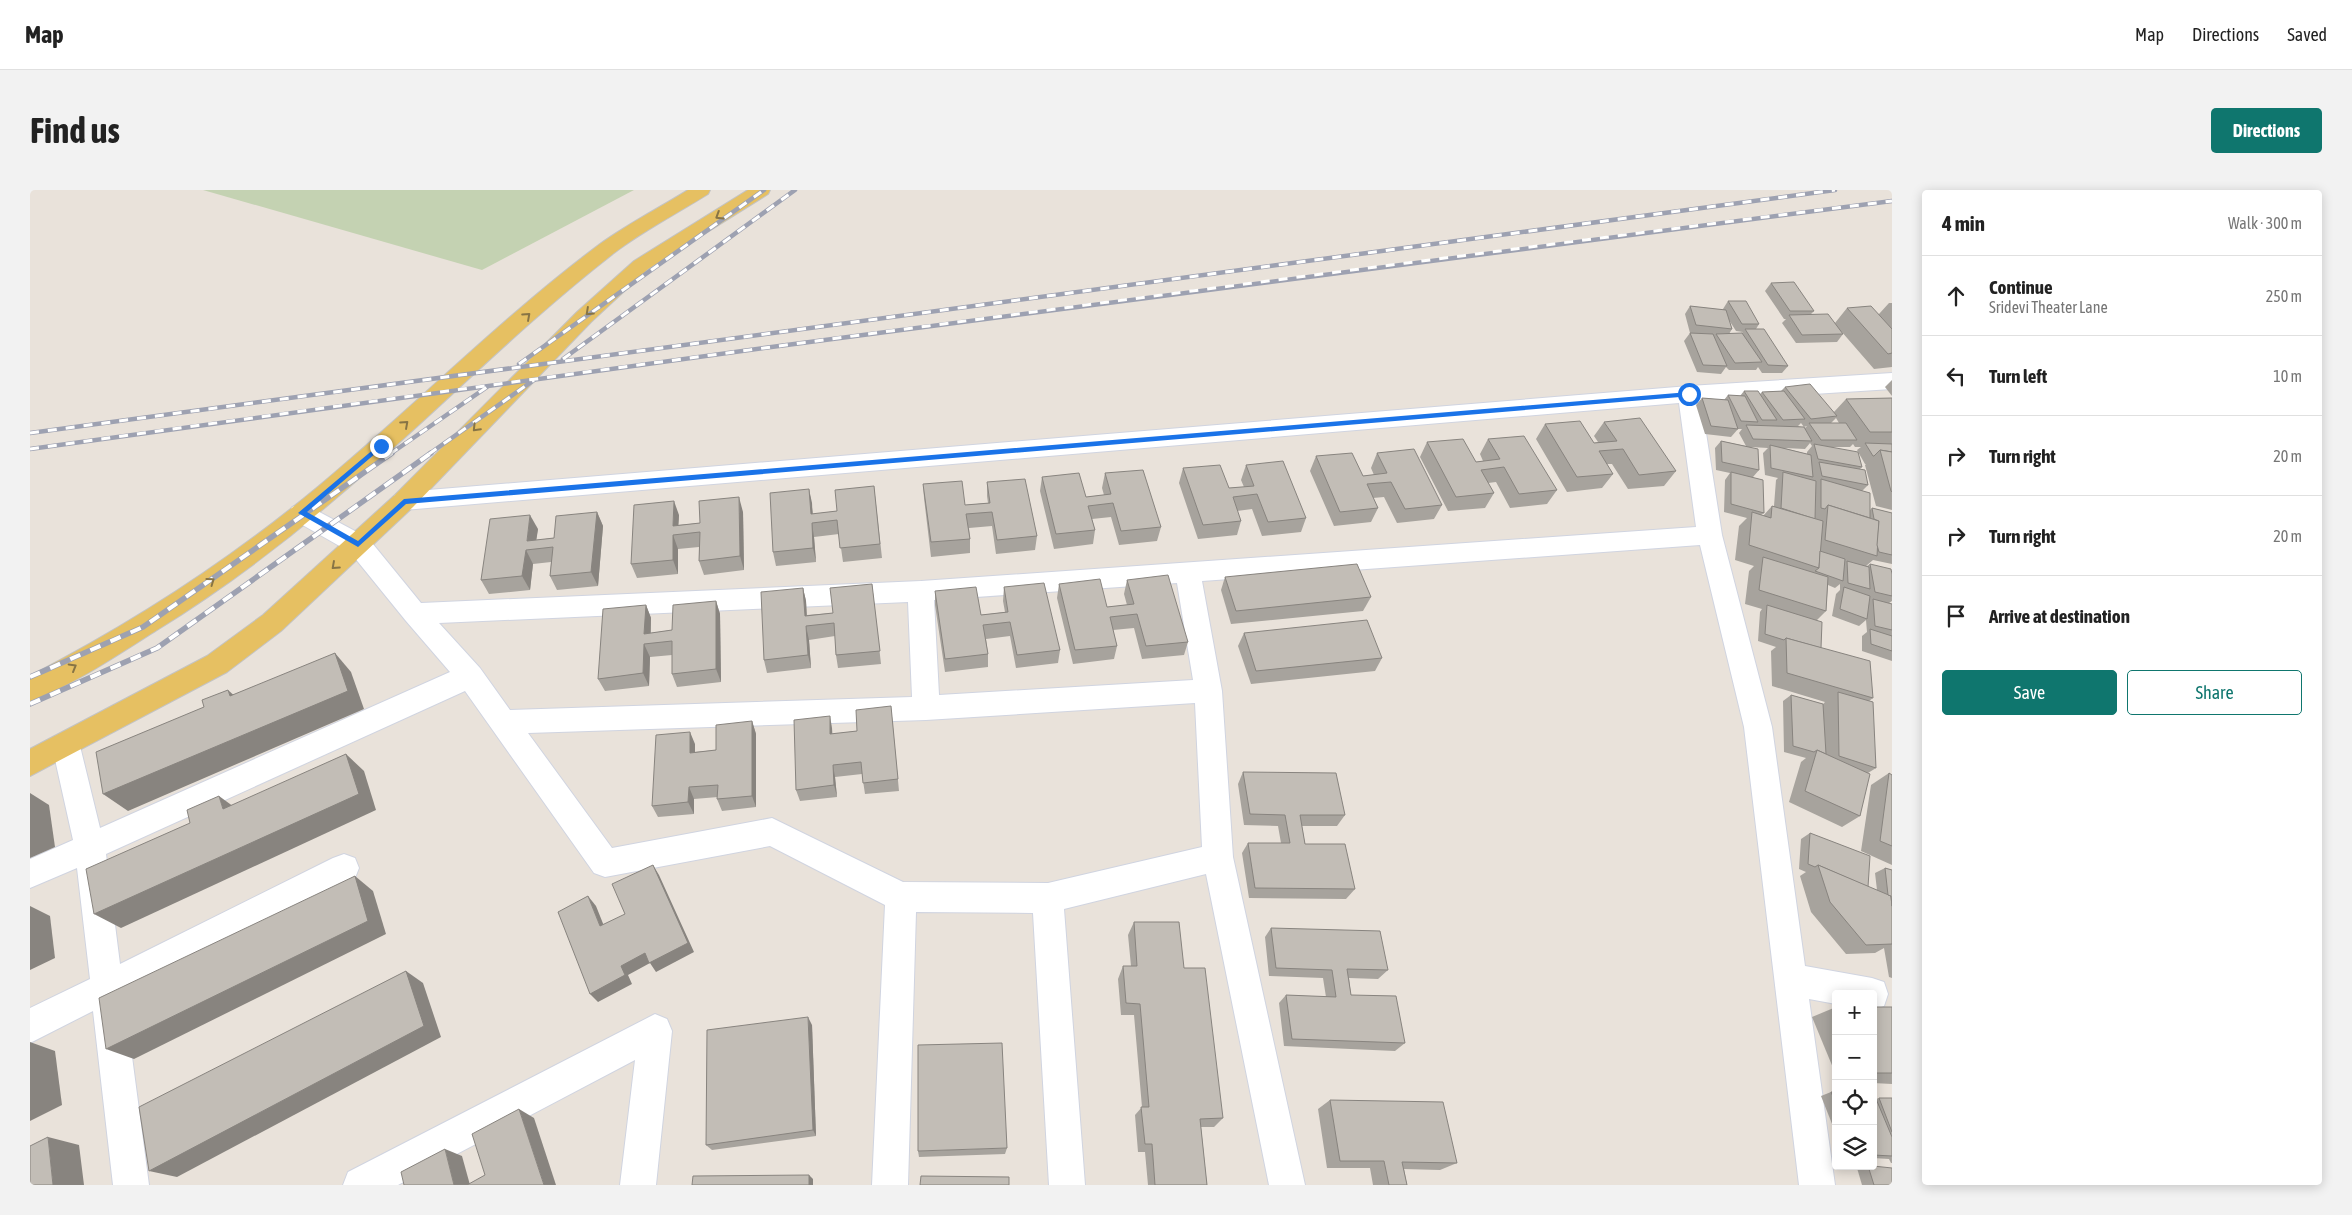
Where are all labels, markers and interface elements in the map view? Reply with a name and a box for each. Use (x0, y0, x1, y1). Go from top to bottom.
text: Map (25, 21, 64, 48)
text: Map (2135, 24, 2164, 45)
text: Directions (2192, 24, 2259, 45)
text: Saved (2287, 24, 2327, 45)
button: Directions (2211, 108, 2322, 153)
text: Find us (30, 110, 120, 150)
one-way arrow (716, 209, 725, 219)
text: 4 min (1942, 211, 1985, 235)
text: Walk · 300 m (2228, 214, 2302, 232)
text: Continue (1989, 276, 2053, 298)
icon: ahead (1942, 282, 1970, 310)
text: 250 m (2266, 287, 2302, 305)
text: Sridevi Theater Lane (1989, 298, 2108, 316)
one-way arrow (586, 306, 595, 315)
one-way arrow (521, 313, 530, 322)
icon: left (1942, 362, 1970, 390)
text: Turn left (1989, 365, 2047, 387)
text: 10 m (2273, 367, 2302, 385)
route start (1678, 383, 1701, 406)
one-way arrow (400, 421, 409, 430)
one-way arrow (472, 422, 481, 431)
route end (370, 435, 393, 458)
icon: right (1942, 442, 1970, 470)
text: Turn right (1989, 445, 2056, 467)
text: 20 m (2273, 447, 2302, 465)
icon: right (1942, 522, 1970, 550)
text: Turn right (1989, 525, 2056, 547)
text: 20 m (2273, 527, 2302, 545)
one-way arrow (331, 560, 340, 569)
one-way arrow (205, 578, 215, 587)
icon: arrive (1942, 602, 1970, 630)
text: Arrive at destination (1989, 605, 2130, 627)
one-way arrow (68, 663, 77, 673)
button: Save (1942, 670, 2117, 715)
button: Share (2127, 670, 2302, 715)
map controls (1832, 990, 1877, 1170)
button: + (1832, 990, 1877, 1035)
button: − (1832, 1035, 1877, 1080)
button: locate (1832, 1080, 1877, 1125)
button: layers (1832, 1125, 1877, 1170)

